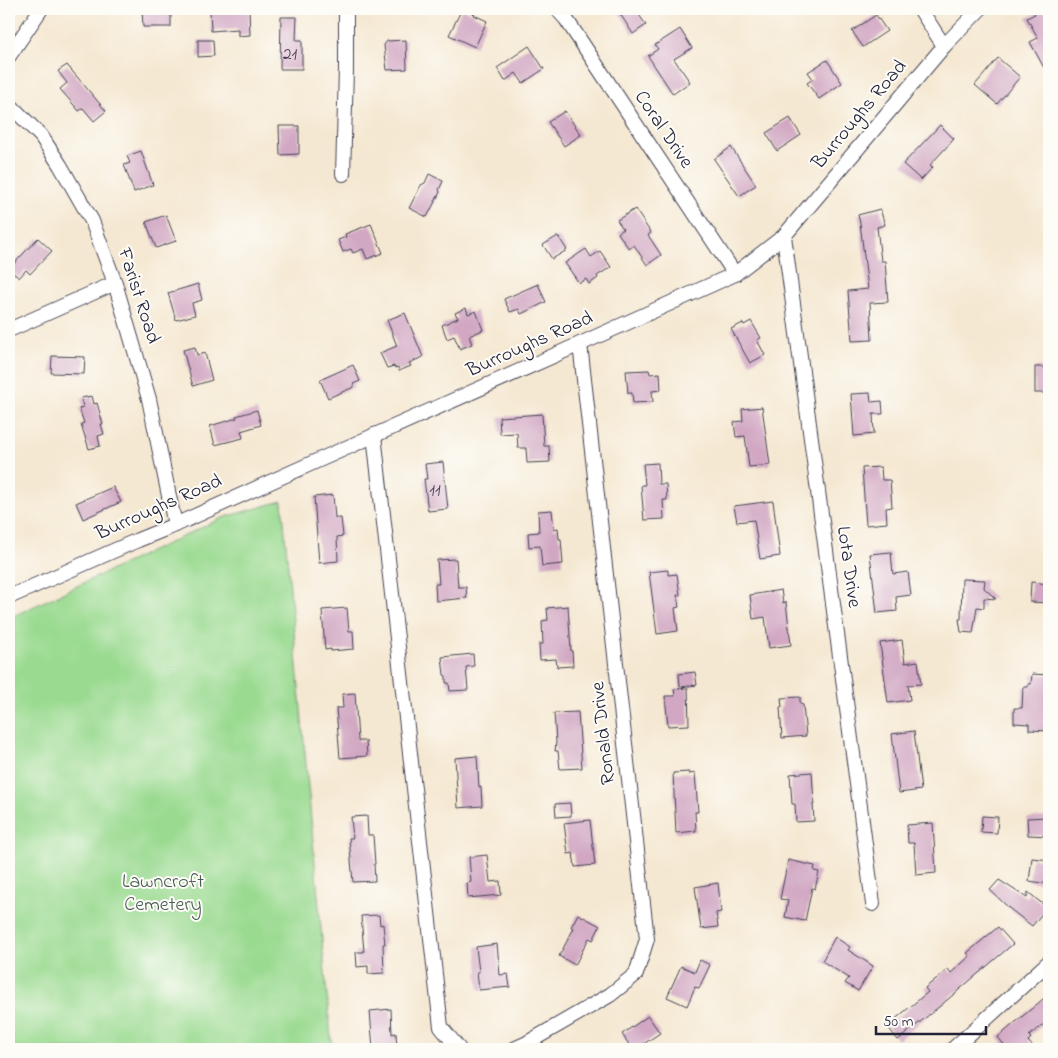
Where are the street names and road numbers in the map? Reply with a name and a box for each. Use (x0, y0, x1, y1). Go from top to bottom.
street label: Burroughs Road (805, 54, 915, 178)
street label: Coral Drive (626, 85, 700, 175)
street label: Farist Road (109, 244, 167, 348)
street label: Burroughs Road (461, 304, 598, 387)
street label: Burroughs Road (90, 467, 227, 550)
street label: Lota Drive (828, 524, 868, 610)
street label: Ronald Drive (584, 680, 624, 786)

